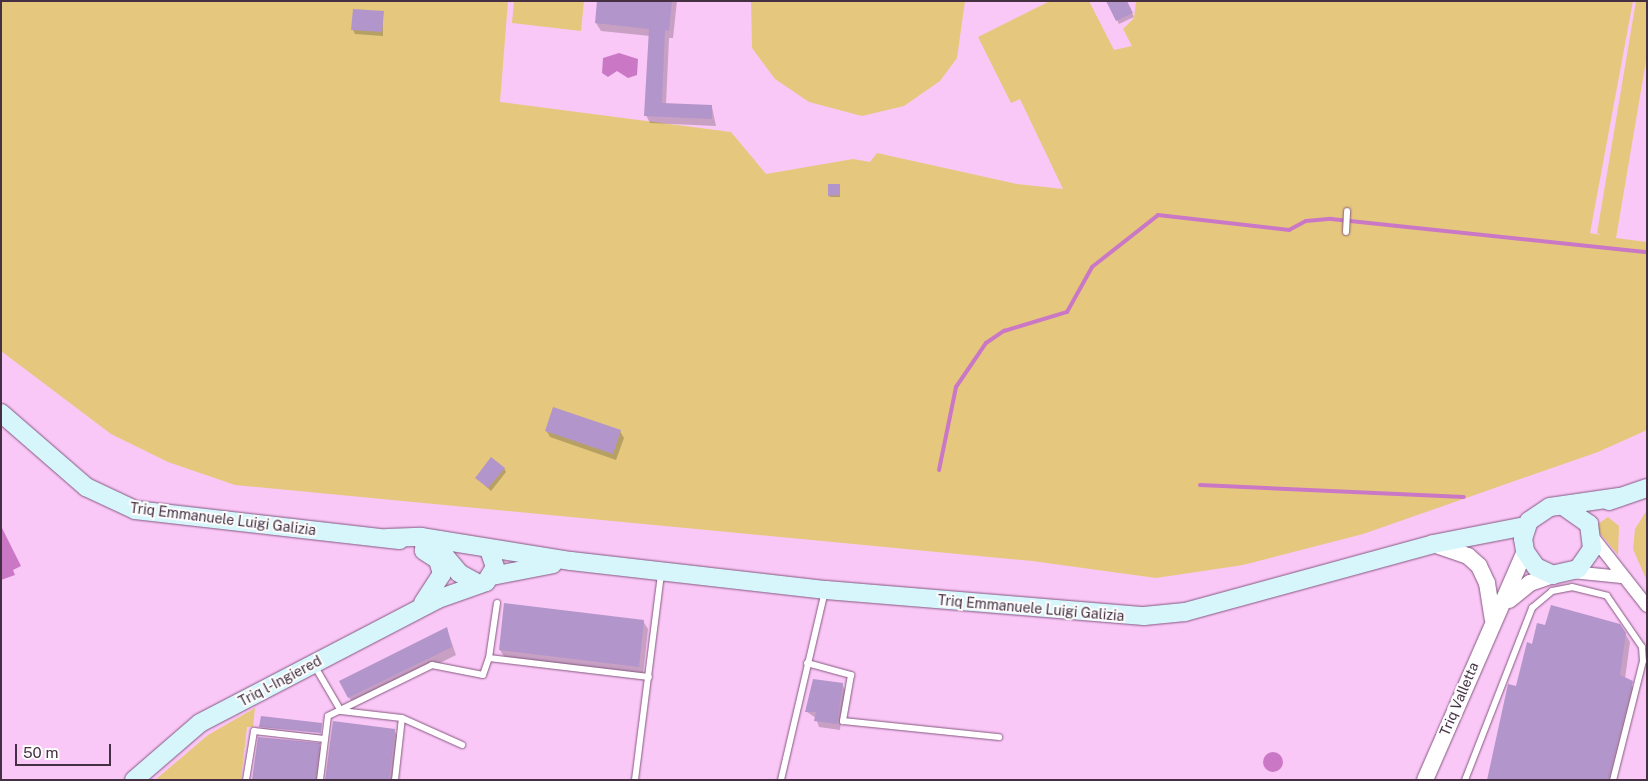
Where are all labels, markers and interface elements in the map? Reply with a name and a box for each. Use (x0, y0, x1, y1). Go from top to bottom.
street label: Triq Emmanuele Luigi Galizia (129, 499, 317, 539)
street label: Triq Emmanuele Luigi Galizia (937, 591, 1125, 625)
street label: Triq l-Ingiered (236, 652, 324, 710)
street label: Triq Valletta (1436, 660, 1482, 738)
scale bar (18, 734, 114, 766)
text: 50 m (23, 744, 58, 761)

